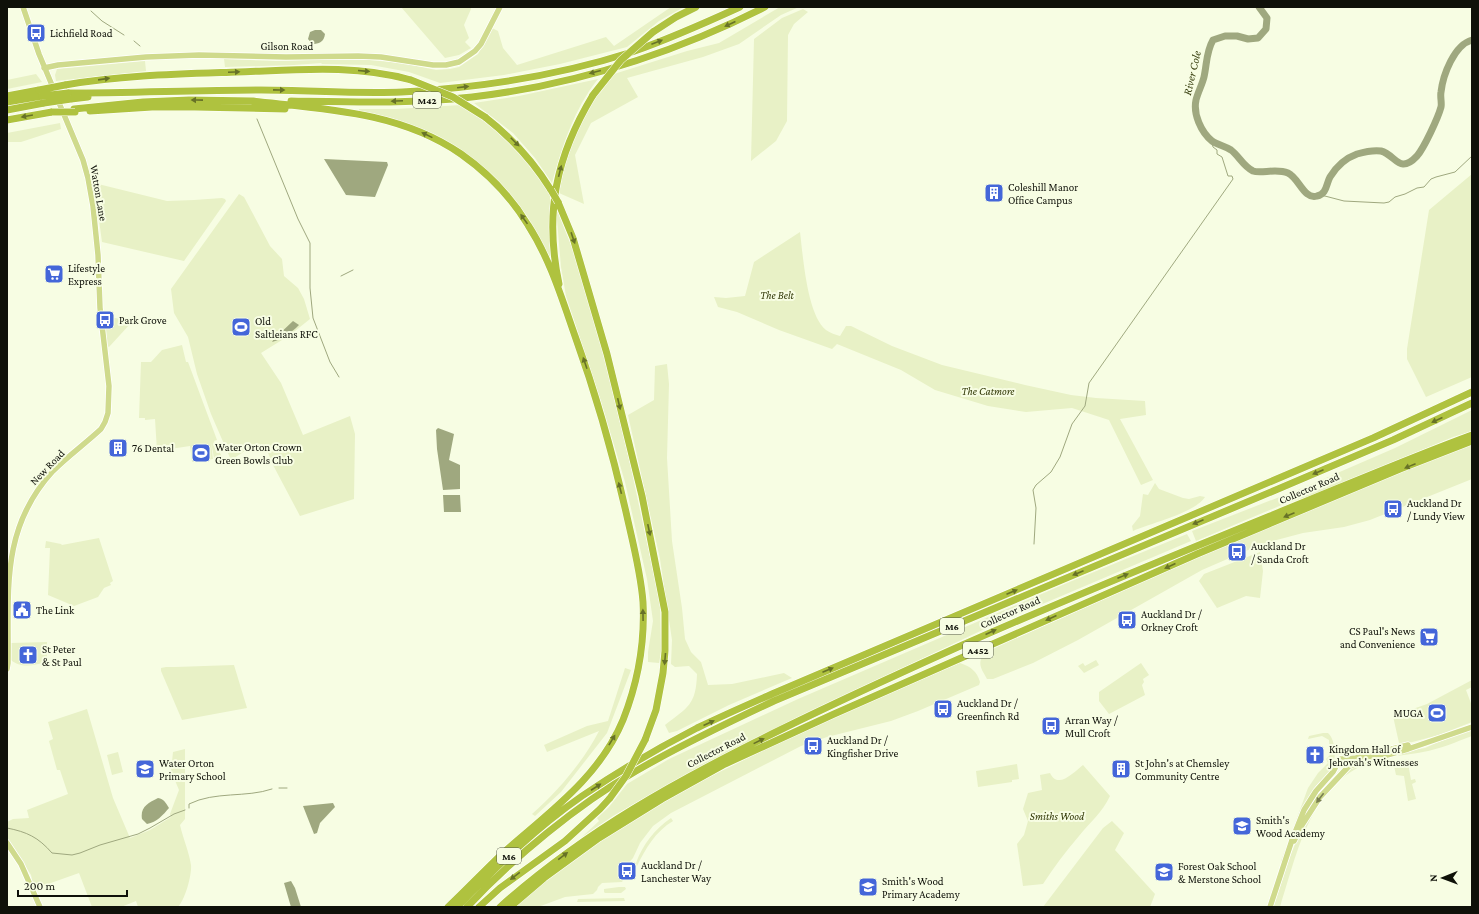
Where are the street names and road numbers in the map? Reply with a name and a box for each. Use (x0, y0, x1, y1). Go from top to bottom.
street label: Gilson Road (261, 40, 314, 52)
road number: M42 (413, 92, 441, 108)
street label: Watton Lane (88, 164, 110, 222)
street label: New Road (27, 447, 67, 487)
street label: Collector Road (1277, 470, 1341, 506)
street label: Collector Road (978, 593, 1042, 631)
road number: M6 (940, 618, 964, 634)
road number: A452 (963, 642, 993, 658)
street label: Collector Road (685, 730, 748, 770)
road number: M6 (497, 848, 521, 864)

